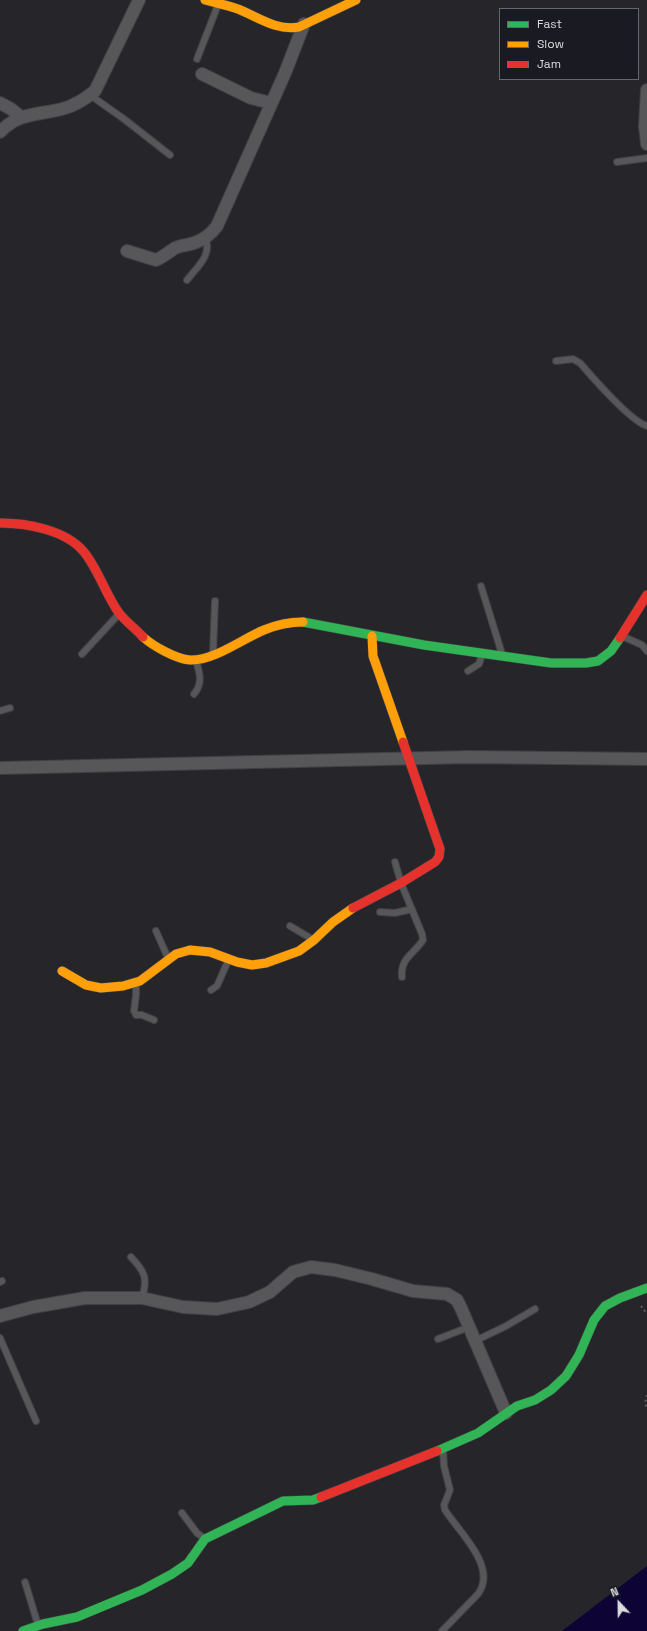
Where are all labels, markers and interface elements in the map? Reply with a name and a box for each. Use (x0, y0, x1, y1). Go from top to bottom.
legend (499, 8, 639, 80)
text: Fast (537, 16, 562, 32)
text: Slow (537, 36, 564, 52)
text: Jam (537, 56, 561, 72)
north arrow (599, 1583, 639, 1623)
text: N (608, 1584, 621, 1600)

